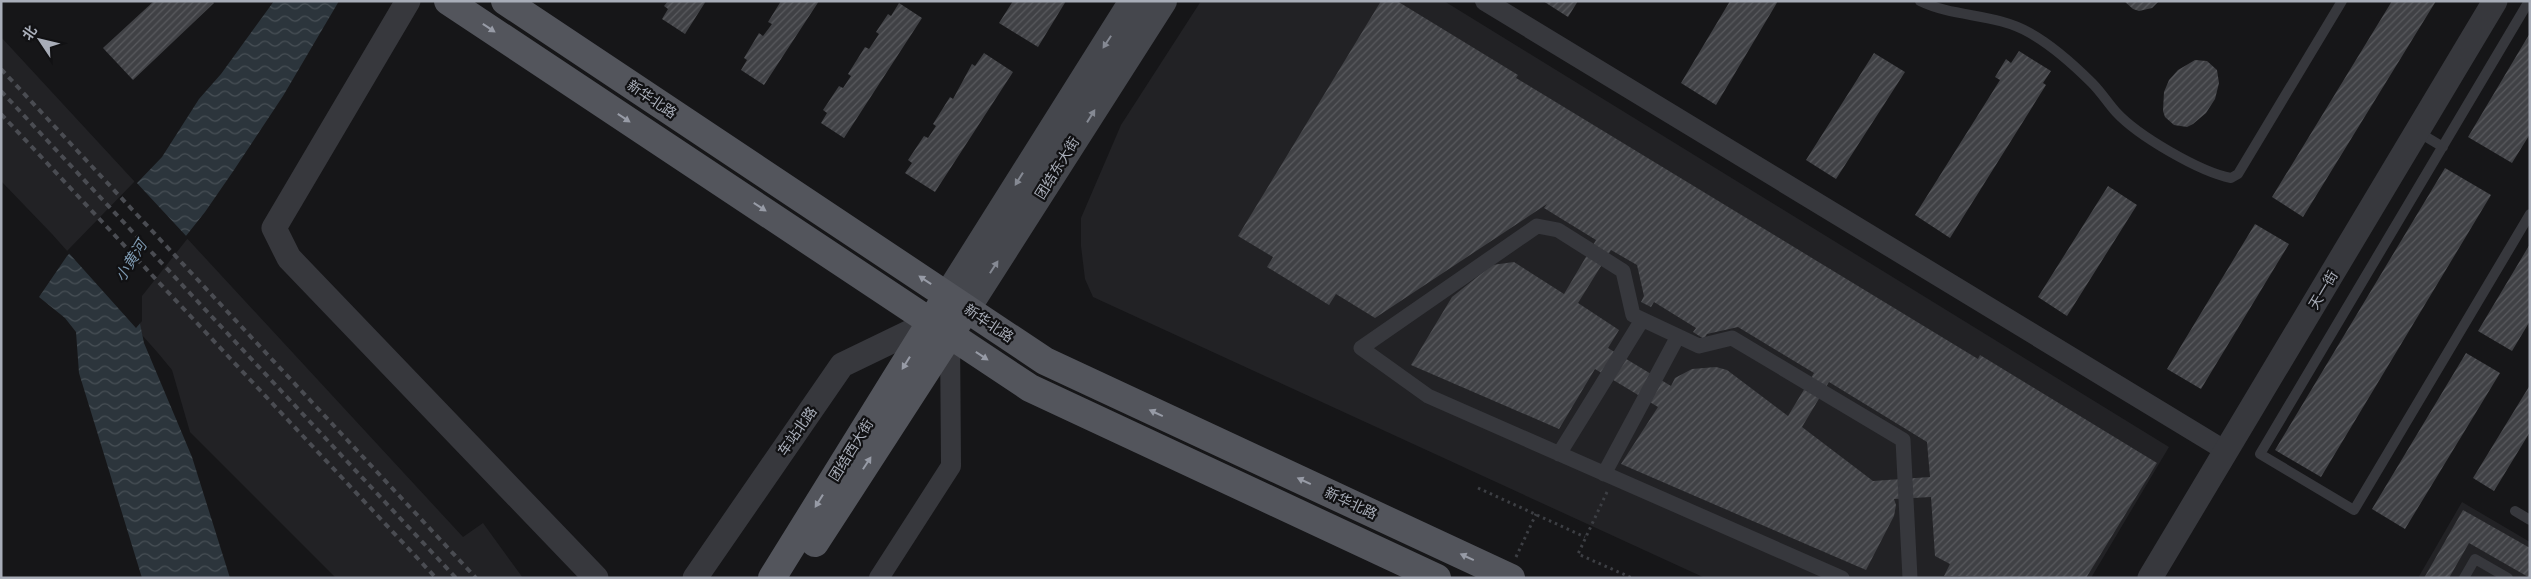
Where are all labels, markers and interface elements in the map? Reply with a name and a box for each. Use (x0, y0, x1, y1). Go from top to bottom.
north arrow (15, 15, 65, 65)
text: 北 (18, 22, 40, 43)
one-way arrow (482, 23, 496, 33)
one-way arrow (1102, 36, 1111, 49)
street label: 新华北路 (624, 76, 680, 121)
one-way arrow (1086, 109, 1095, 122)
one-way arrow (618, 113, 631, 123)
street label: 团结东大街 (1031, 134, 1082, 202)
one-way arrow (1015, 173, 1024, 186)
one-way arrow (753, 203, 767, 212)
water label: 小黄河 (111, 234, 151, 284)
one-way arrow (989, 261, 998, 274)
street label: 天一街 (2304, 267, 2341, 312)
one-way arrow (918, 275, 932, 285)
street label: 新华北路 (961, 300, 1017, 345)
one-way arrow (976, 351, 989, 361)
one-way arrow (901, 357, 910, 370)
street label: 车站北路 (774, 403, 820, 459)
one-way arrow (1149, 409, 1163, 417)
street label: 团结西大街 (825, 416, 876, 484)
one-way arrow (862, 457, 872, 470)
one-way arrow (1297, 477, 1311, 485)
street label: 新华北路 (1322, 483, 1380, 522)
one-way arrow (815, 494, 824, 508)
one-way arrow (1460, 553, 1474, 561)

